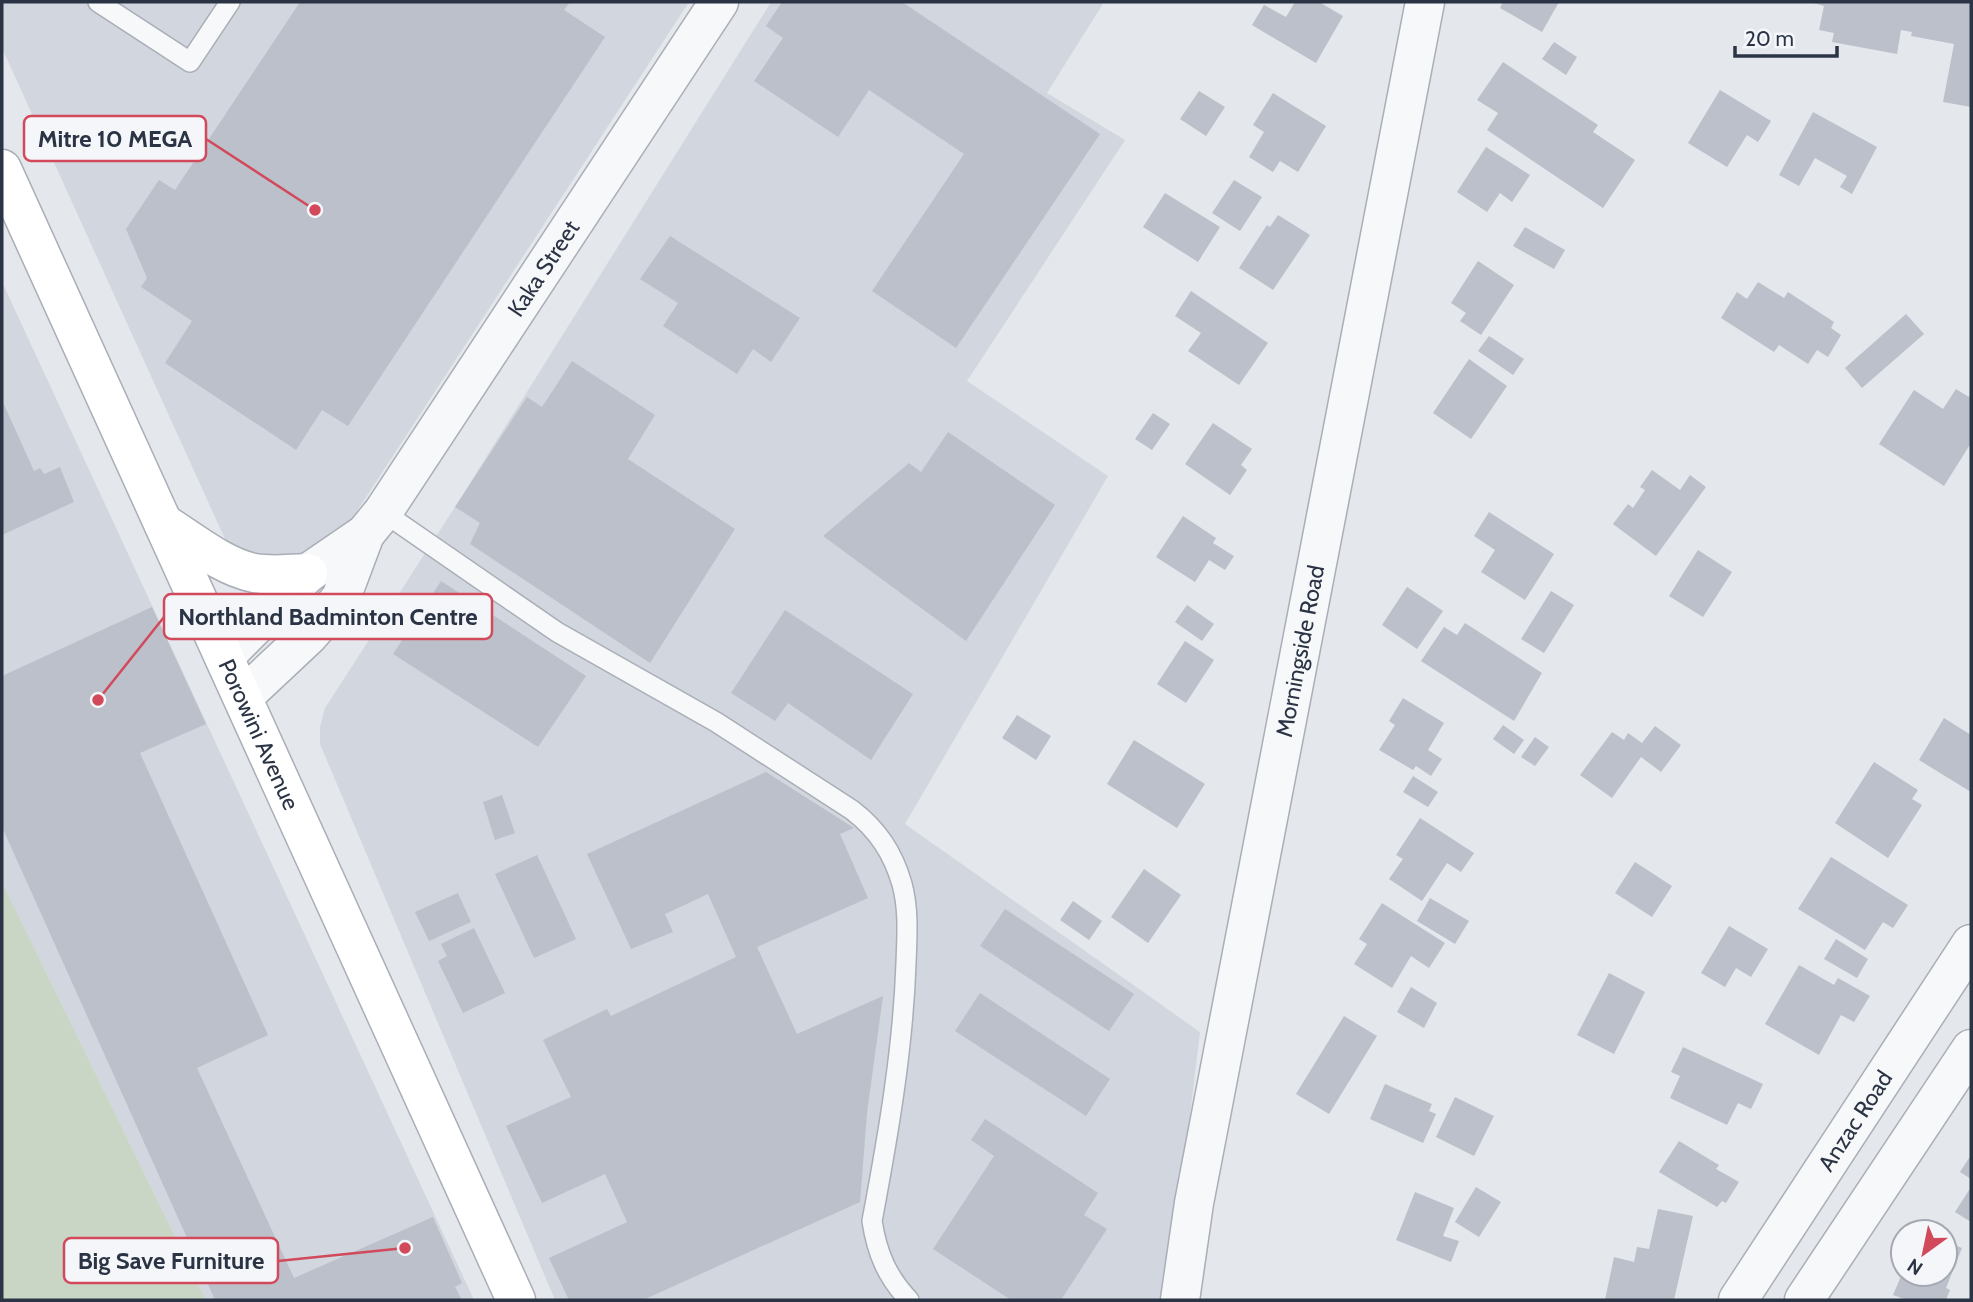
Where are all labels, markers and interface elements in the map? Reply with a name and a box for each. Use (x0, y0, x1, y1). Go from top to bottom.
scale bar (1735, 14, 1836, 58)
text: 20 m (1745, 26, 1794, 51)
callout: Mitre 10 MEGA (24, 116, 206, 161)
text: Mitre 10 MEGA (38, 124, 192, 153)
street label: Kaka Street (502, 215, 585, 322)
street label: Morningside Road (1270, 563, 1330, 739)
callout: Northland Badminton Centre (164, 594, 492, 639)
text: Northland Badminton Centre (178, 602, 478, 631)
street label: Porowini Avenue (213, 655, 305, 814)
street label: Anzac Road (1812, 1065, 1898, 1176)
north arrow (1889, 1218, 1959, 1288)
callout: Big Save Furniture (64, 1238, 278, 1283)
text: Big Save Furniture (78, 1246, 264, 1275)
text: N (1903, 1254, 1927, 1280)

